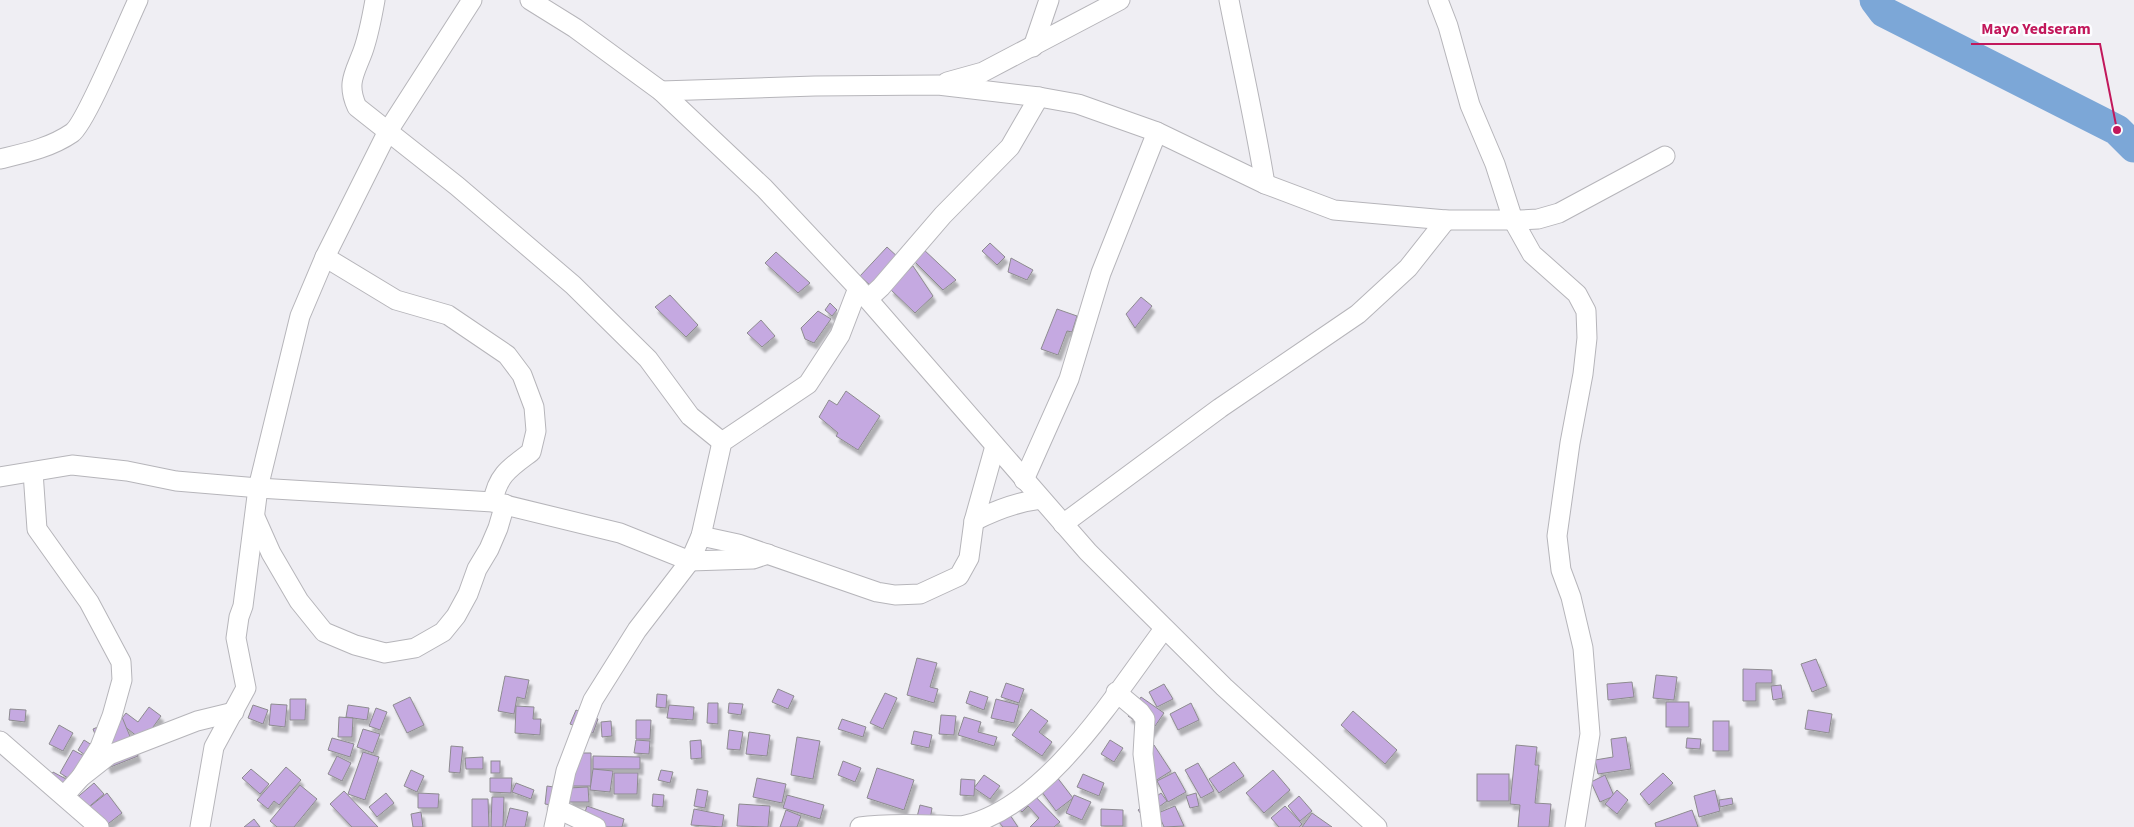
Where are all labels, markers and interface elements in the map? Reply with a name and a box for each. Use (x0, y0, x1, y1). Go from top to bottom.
callout: Mayo Yedseram (1971, 13, 2100, 44)
text: Mayo Yedseram (1981, 18, 2091, 40)

